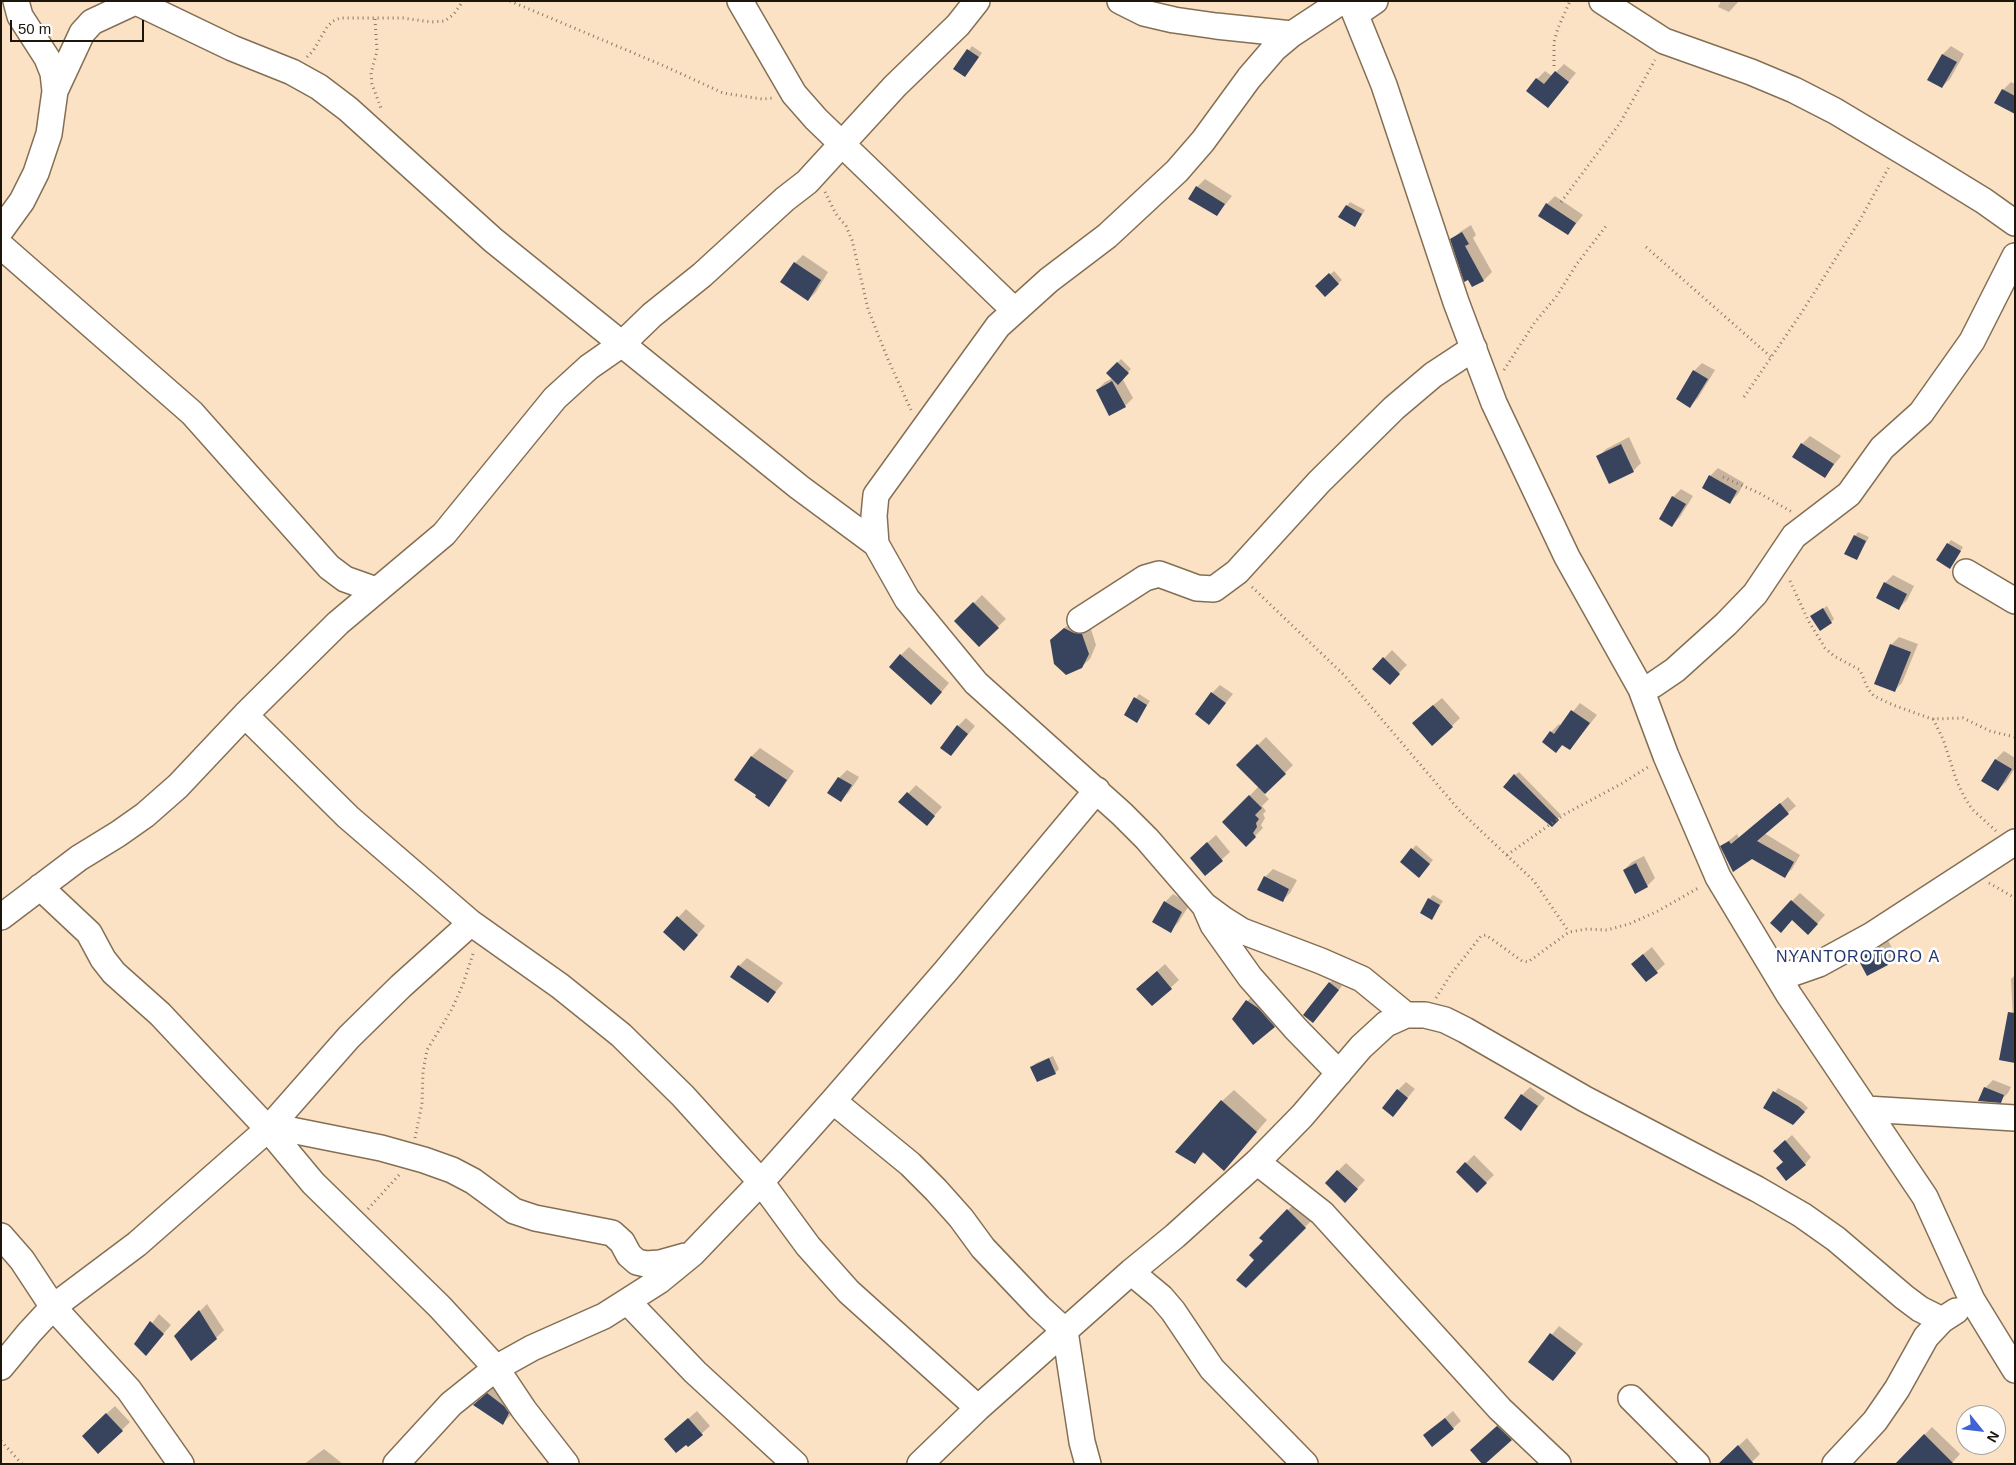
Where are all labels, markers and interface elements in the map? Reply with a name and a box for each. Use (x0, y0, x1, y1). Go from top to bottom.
scale bar (12, 10, 146, 42)
text: 50 m (18, 20, 51, 37)
district label: NYANTOROTORO A (1774, 948, 1942, 968)
north arrow (1956, 1405, 2006, 1455)
text: N (1984, 1428, 2003, 1445)

